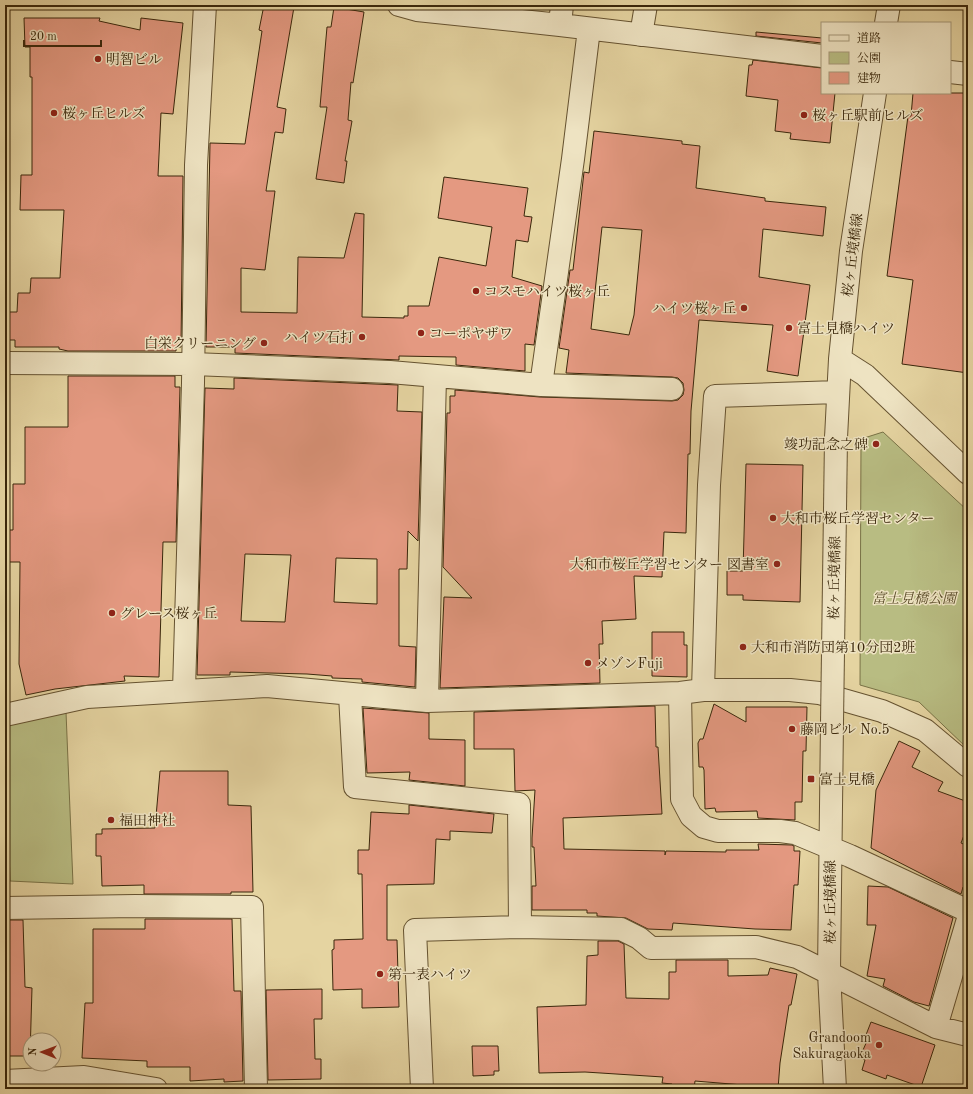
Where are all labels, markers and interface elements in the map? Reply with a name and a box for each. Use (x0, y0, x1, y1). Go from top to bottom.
scale bar (24, 22, 101, 48)
legend (821, 22, 951, 94)
text: 20 m (30, 31, 57, 43)
text: 道路 (857, 31, 881, 45)
place label: 明智ビル (106, 52, 162, 67)
text: 公園 (857, 52, 881, 65)
marker: 明智ビル (93, 54, 103, 64)
text: 建物 (857, 71, 881, 85)
place label: 桜ヶ丘ヒルズ (62, 106, 146, 121)
marker: 桜ヶ丘ヒルズ (49, 108, 59, 118)
place label: 桜ヶ丘駅前ヒルズ (812, 108, 924, 123)
marker: 桜ヶ丘駅前ヒルズ (799, 110, 809, 120)
street label: 桜ヶ丘境橋線 (840, 212, 865, 298)
place label: コスモハイツ桜ヶ丘 (484, 284, 610, 299)
marker: コスモハイツ桜ヶ丘 (471, 286, 481, 296)
place label: ハイツ桜ヶ丘 (652, 301, 736, 316)
marker: ハイツ桜ヶ丘 (739, 303, 749, 313)
place label: 富士見橋ハイツ (797, 321, 895, 336)
marker: 富士見橋ハイツ (784, 323, 794, 333)
place label: コーポヤザワ (429, 326, 513, 341)
marker: コーポヤザワ (416, 328, 426, 338)
place label: ハイツ石打 (284, 330, 354, 345)
marker: ハイツ石打 (357, 332, 367, 342)
place label: 白栄クリーニング (144, 336, 256, 351)
marker: 白栄クリーニング (259, 338, 269, 348)
place label: 竣功記念之碑 (784, 436, 868, 452)
marker: 竣功記念之碑 (871, 439, 881, 449)
place label: 大和市桜丘学習センター (781, 511, 934, 526)
marker: 大和市桜丘学習センター (768, 513, 778, 523)
street label: 桜ヶ丘境橋線 (826, 536, 843, 620)
place label: 大和市桜丘学習センター 図書室 (570, 557, 769, 572)
marker: 大和市桜丘学習センター 図書室 (772, 559, 782, 569)
park label: 富士見橋公園 (872, 591, 958, 606)
place label: グレース桜ヶ丘 (120, 606, 217, 621)
marker: グレース桜ヶ丘 (107, 608, 117, 618)
place label: 大和市消防団第10分団2班 (751, 640, 915, 655)
marker: 大和市消防団第10分団2班 (738, 642, 748, 652)
place label: メゾンFuji (596, 656, 663, 671)
marker: メゾンFuji (583, 658, 593, 668)
place label: 藤岡ビル No.5 (800, 722, 890, 737)
marker: 藤岡ビル No.5 (787, 724, 797, 734)
place label: 富士見橋 (819, 772, 875, 787)
marker: 富士見橋 (806, 774, 816, 784)
place label: 福田神社 (119, 813, 175, 828)
marker: 福田神社 (106, 815, 116, 825)
street label: 桜ヶ丘境橋線 (823, 860, 838, 944)
place label: 第一表ハイツ (388, 967, 472, 982)
marker: 第一表ハイツ (375, 969, 385, 979)
place label: Grandoom Sakuragaoka (792, 1031, 871, 1061)
north arrow (22, 1032, 62, 1072)
marker: Grandoom Sakuragaoka (874, 1040, 884, 1050)
text: N (28, 1047, 39, 1056)

